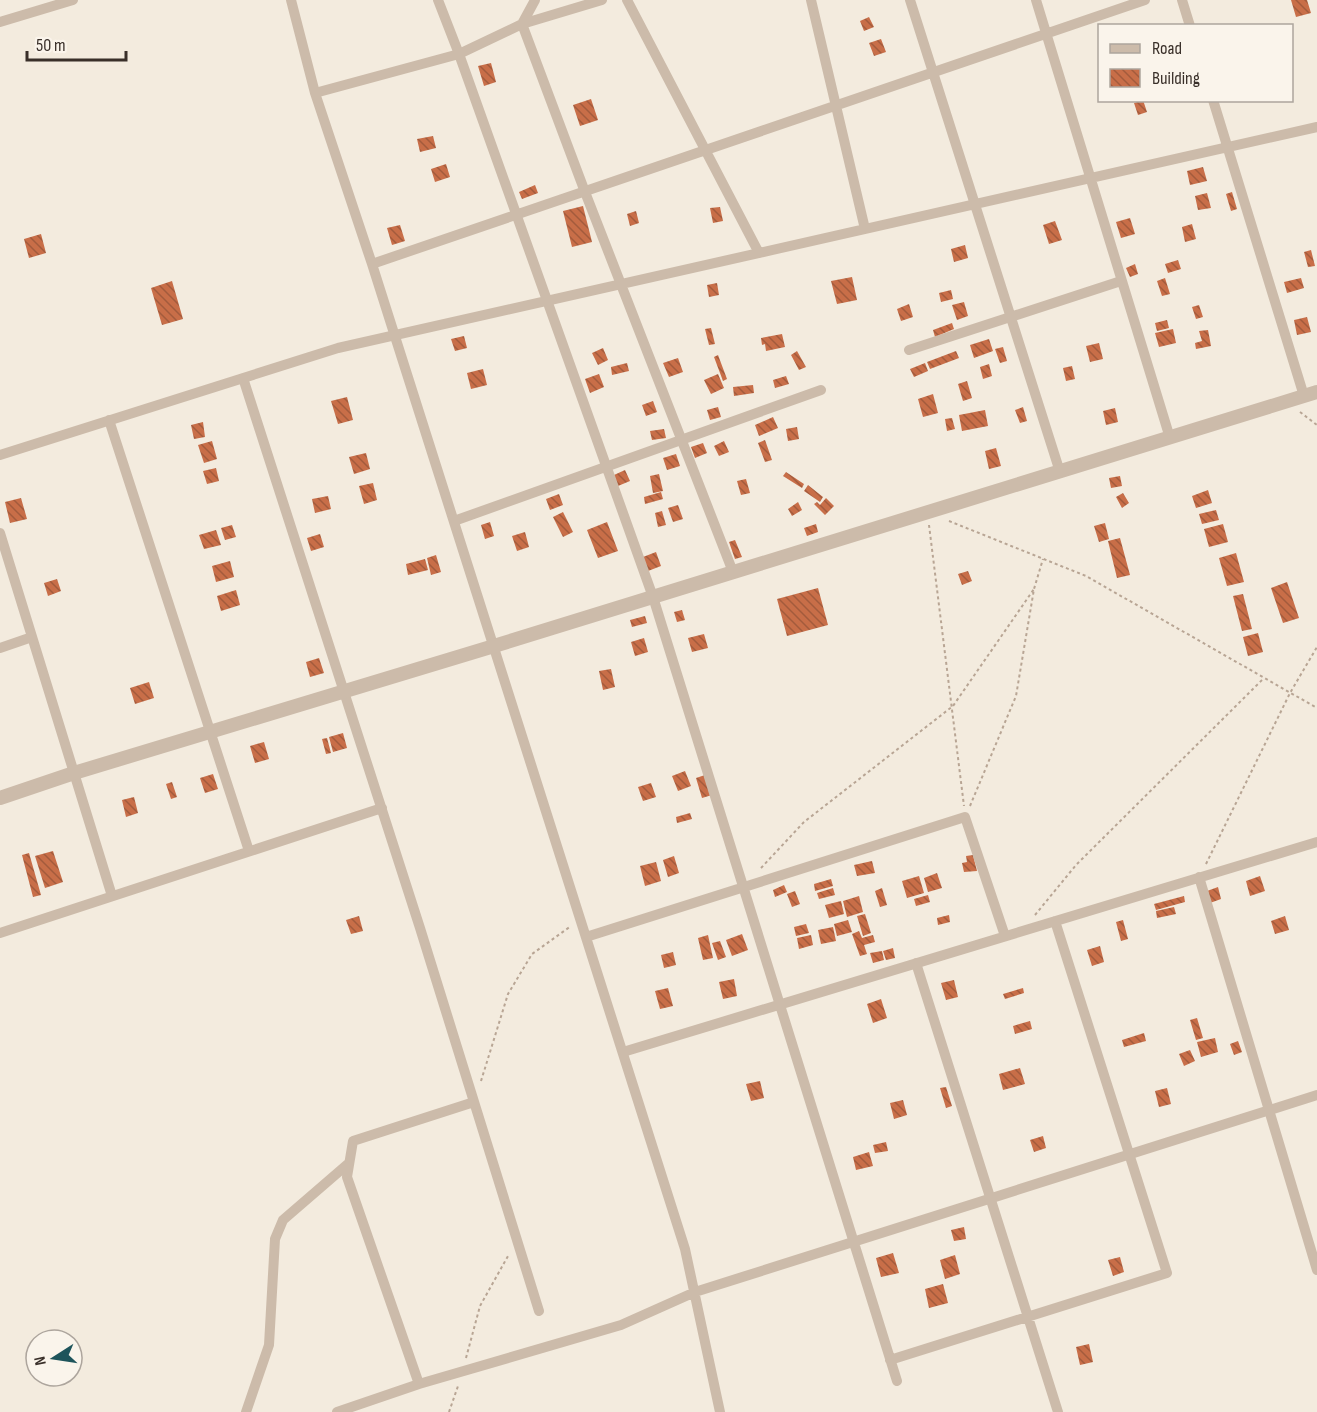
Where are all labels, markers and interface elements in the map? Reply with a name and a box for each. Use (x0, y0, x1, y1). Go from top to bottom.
scale bar (27, 24, 126, 62)
legend (1098, 24, 1293, 102)
text: 50 m (36, 35, 66, 56)
text: Road (1152, 38, 1182, 59)
text: Building (1152, 68, 1200, 89)
north arrow (24, 1328, 84, 1388)
text: N (31, 1355, 51, 1367)

